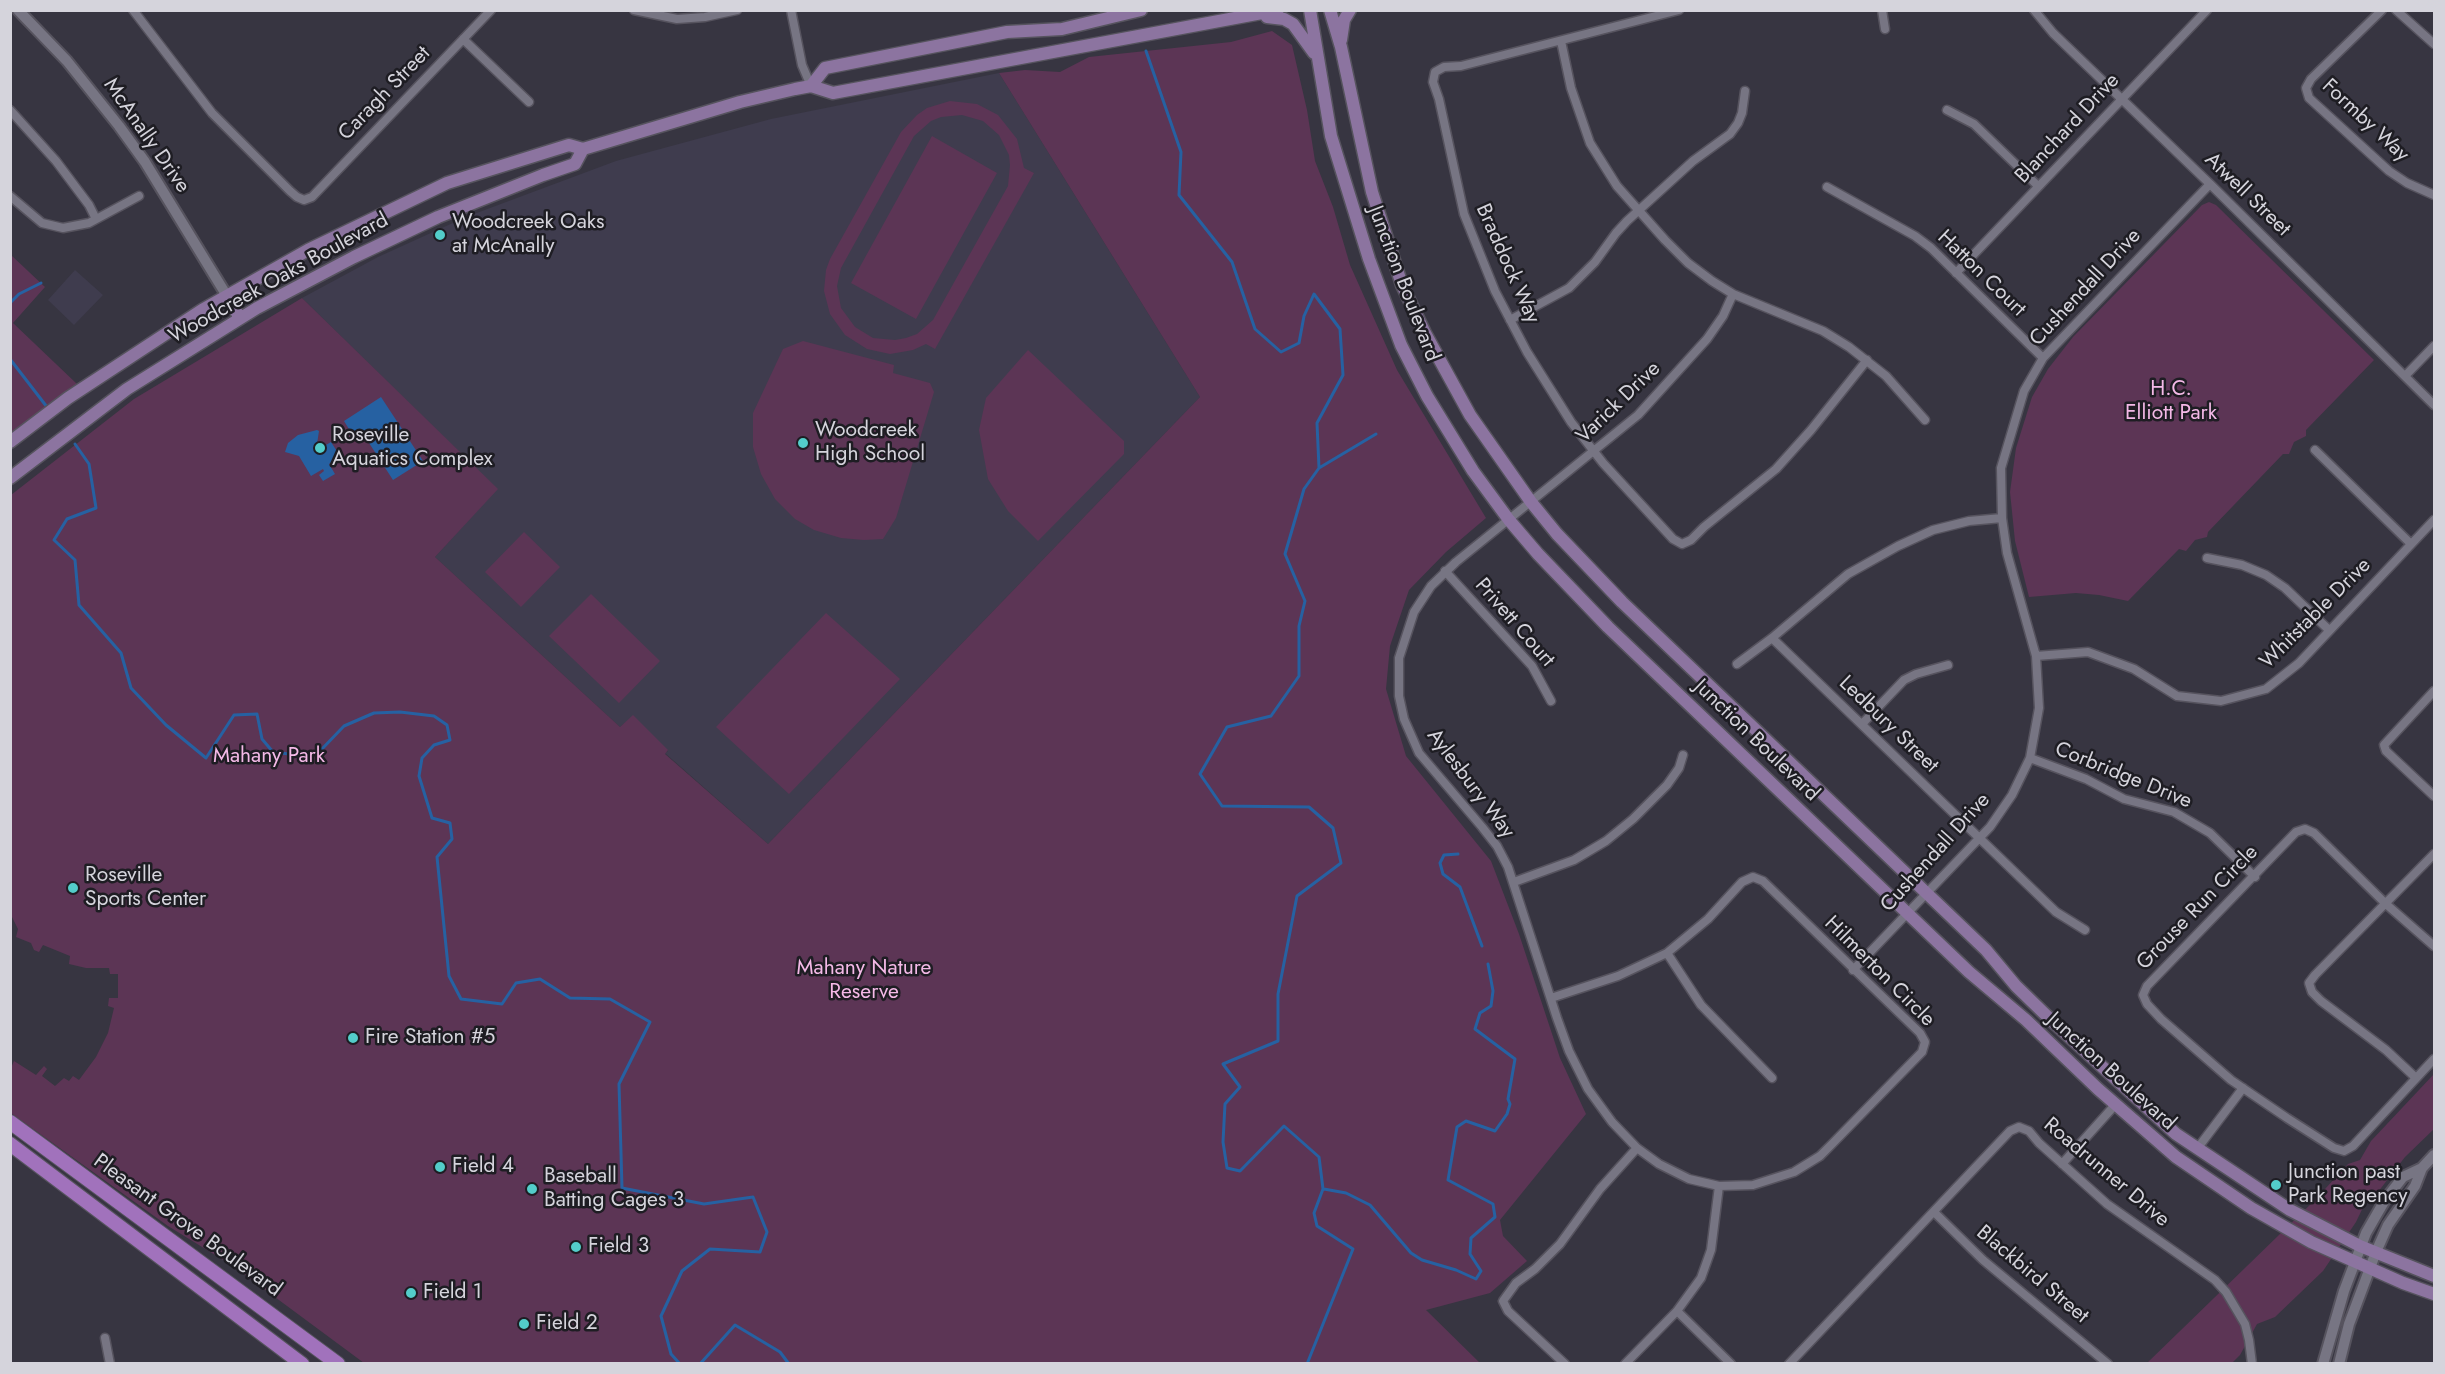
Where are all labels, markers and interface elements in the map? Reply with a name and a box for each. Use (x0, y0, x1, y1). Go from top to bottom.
street label: Caragh Street (334, 42, 436, 146)
street label: Blanchard Drive (2011, 69, 2125, 189)
street label: McAnally Drive (97, 74, 195, 198)
street label: Formby Way (2316, 74, 2414, 168)
street label: Atwell Street (2199, 148, 2295, 242)
street label: Braddock Way (1469, 200, 1545, 328)
street label: Junction Boulevard (1362, 203, 1444, 365)
street label: Woodcreek Oaks Boulevard (165, 208, 393, 350)
place label: Woodcreek Oaks at McAnally (452, 210, 605, 260)
street label: Cushendall Drive (2025, 224, 2147, 352)
street label: Hatton Court (1932, 226, 2030, 322)
marker: Woodcreek Oaks at McAnally (433, 228, 447, 242)
street label: Varick Drive (1572, 357, 1666, 449)
park label: H.C. Elliott Park (2125, 377, 2217, 427)
place label: Woodcreek High School (815, 418, 925, 468)
place label: Roseville Aquatics Complex (332, 423, 493, 473)
marker: Woodcreek High School (796, 436, 810, 450)
marker: Roseville Aquatics Complex (313, 441, 327, 455)
street label: Whitstable Drive (2255, 553, 2377, 675)
street label: Privett Court (1469, 574, 1559, 672)
street label: Ledbury Street (1833, 671, 1943, 779)
street label: Junction Boulevard (1688, 675, 1824, 807)
street label: Aylesbury Way (1421, 724, 1519, 844)
street label: Corbridge Drive (2051, 737, 2195, 815)
park label: Mahany Park (213, 744, 325, 770)
street label: Cushendall Drive (1876, 788, 1996, 918)
street label: Grouse Run Circle (2132, 840, 2264, 976)
place label: Roseville Sports Center (85, 863, 206, 913)
marker: Roseville Sports Center (66, 881, 80, 895)
street label: Hilmerton Circle (1818, 911, 1940, 1033)
park label: Mahany Nature Reserve (797, 956, 931, 1006)
street label: Junction Boulevard (2041, 1008, 2181, 1136)
place label: Fire Station #5 (365, 1025, 495, 1051)
marker: Fire Station #5 (346, 1031, 360, 1045)
street label: Roadrunner Drive (2038, 1113, 2174, 1233)
street label: Pleasant Grove Boulevard (88, 1149, 286, 1303)
place label: Field 4 (452, 1154, 514, 1180)
marker: Field 4 (433, 1160, 447, 1174)
place label: Junction past Park Regency (2288, 1160, 2407, 1210)
place label: Baseball Batting Cages 3 (544, 1164, 684, 1214)
marker: Junction past Park Regency (2269, 1178, 2283, 1192)
marker: Baseball Batting Cages 3 (525, 1182, 539, 1196)
street label: Blackbird Street (1971, 1221, 2093, 1329)
place label: Field 3 (588, 1234, 649, 1260)
marker: Field 3 (569, 1240, 583, 1254)
place label: Field 1 (423, 1280, 482, 1306)
marker: Field 1 (404, 1286, 418, 1300)
place label: Field 2 (536, 1311, 598, 1337)
marker: Field 2 (517, 1317, 531, 1331)

